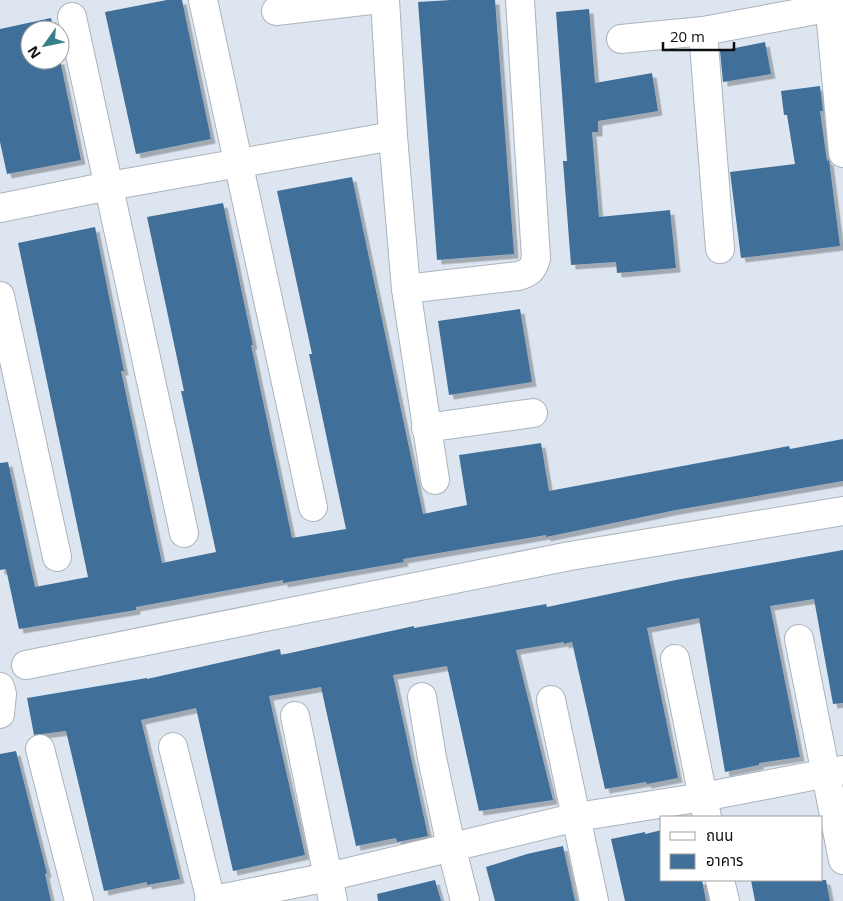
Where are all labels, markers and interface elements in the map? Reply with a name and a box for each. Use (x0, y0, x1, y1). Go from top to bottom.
north arrow (20, 20, 70, 70)
scale bar (663, 20, 734, 52)
text: 20 m (670, 26, 705, 46)
text: N (23, 42, 45, 62)
legend (660, 816, 823, 881)
text: ถนน (706, 825, 733, 845)
text: อาคาร (706, 850, 743, 870)

